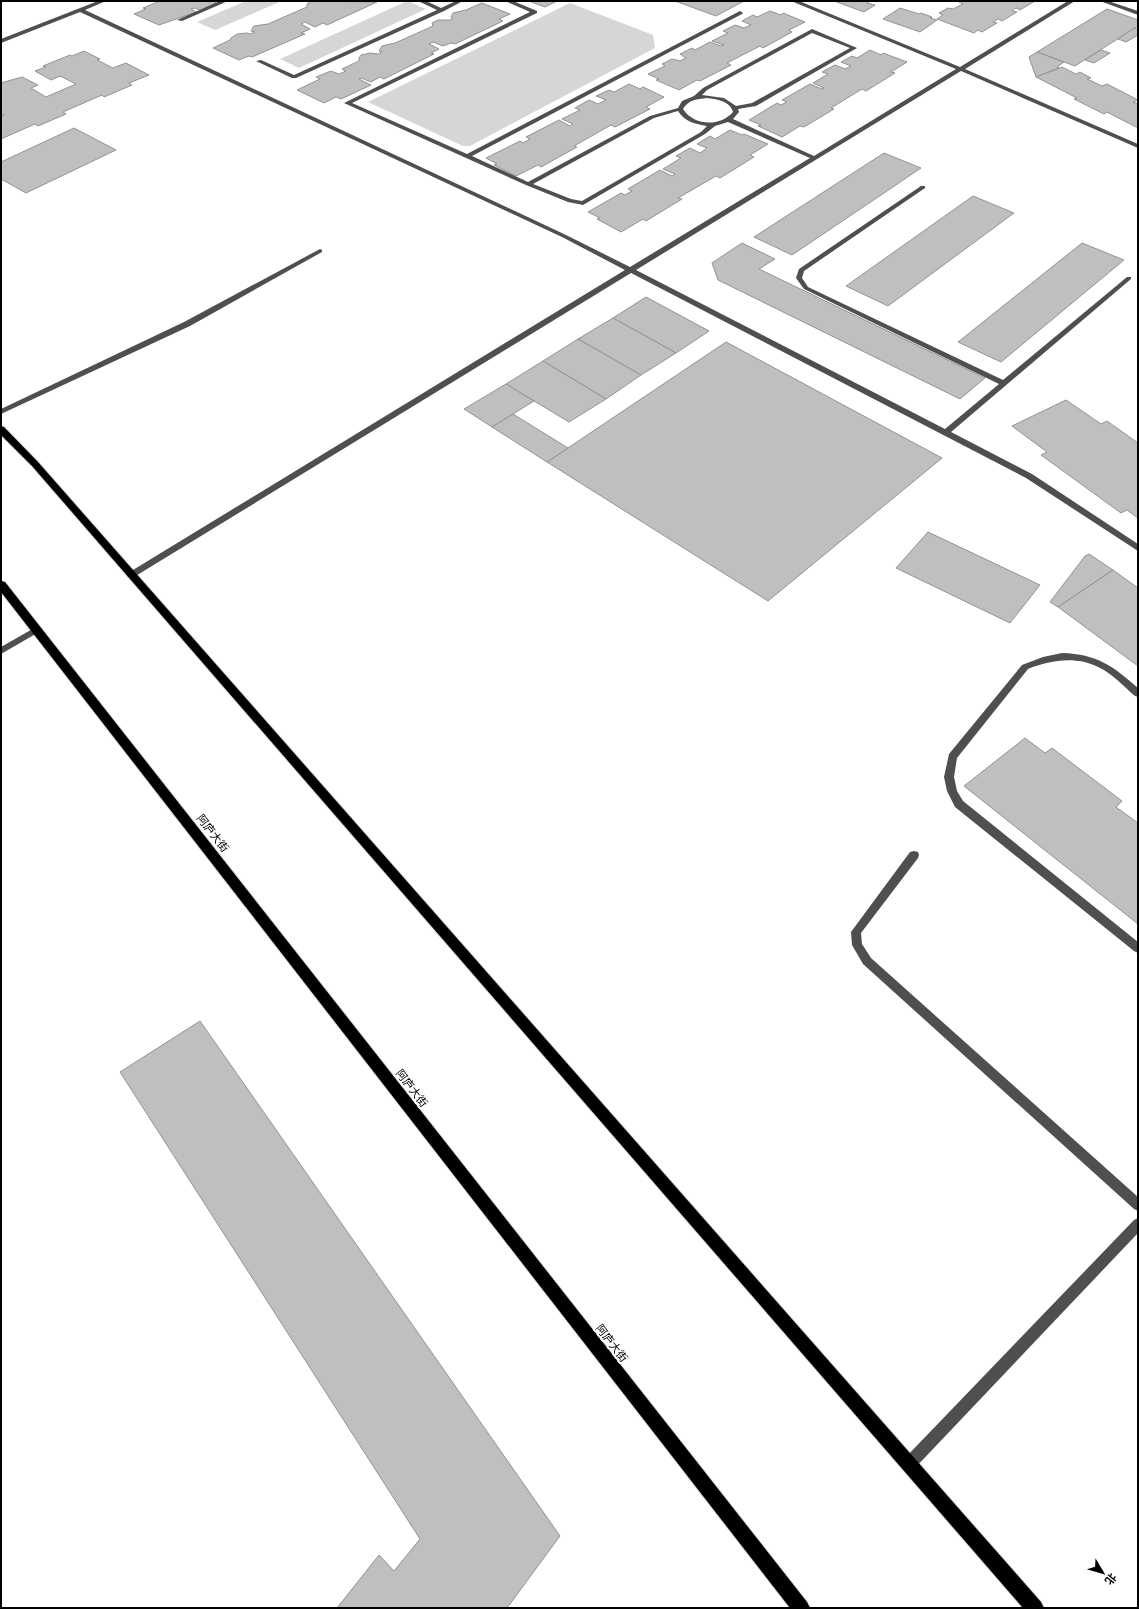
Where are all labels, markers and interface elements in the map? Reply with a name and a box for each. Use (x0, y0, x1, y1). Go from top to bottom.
street label: 阿庐大街 (194, 811, 233, 855)
street label: 阿庐大街 (393, 1066, 432, 1110)
street label: 阿庐大街 (593, 1321, 632, 1365)
north arrow (1083, 1553, 1123, 1593)
text: 北 (1102, 1571, 1121, 1588)

